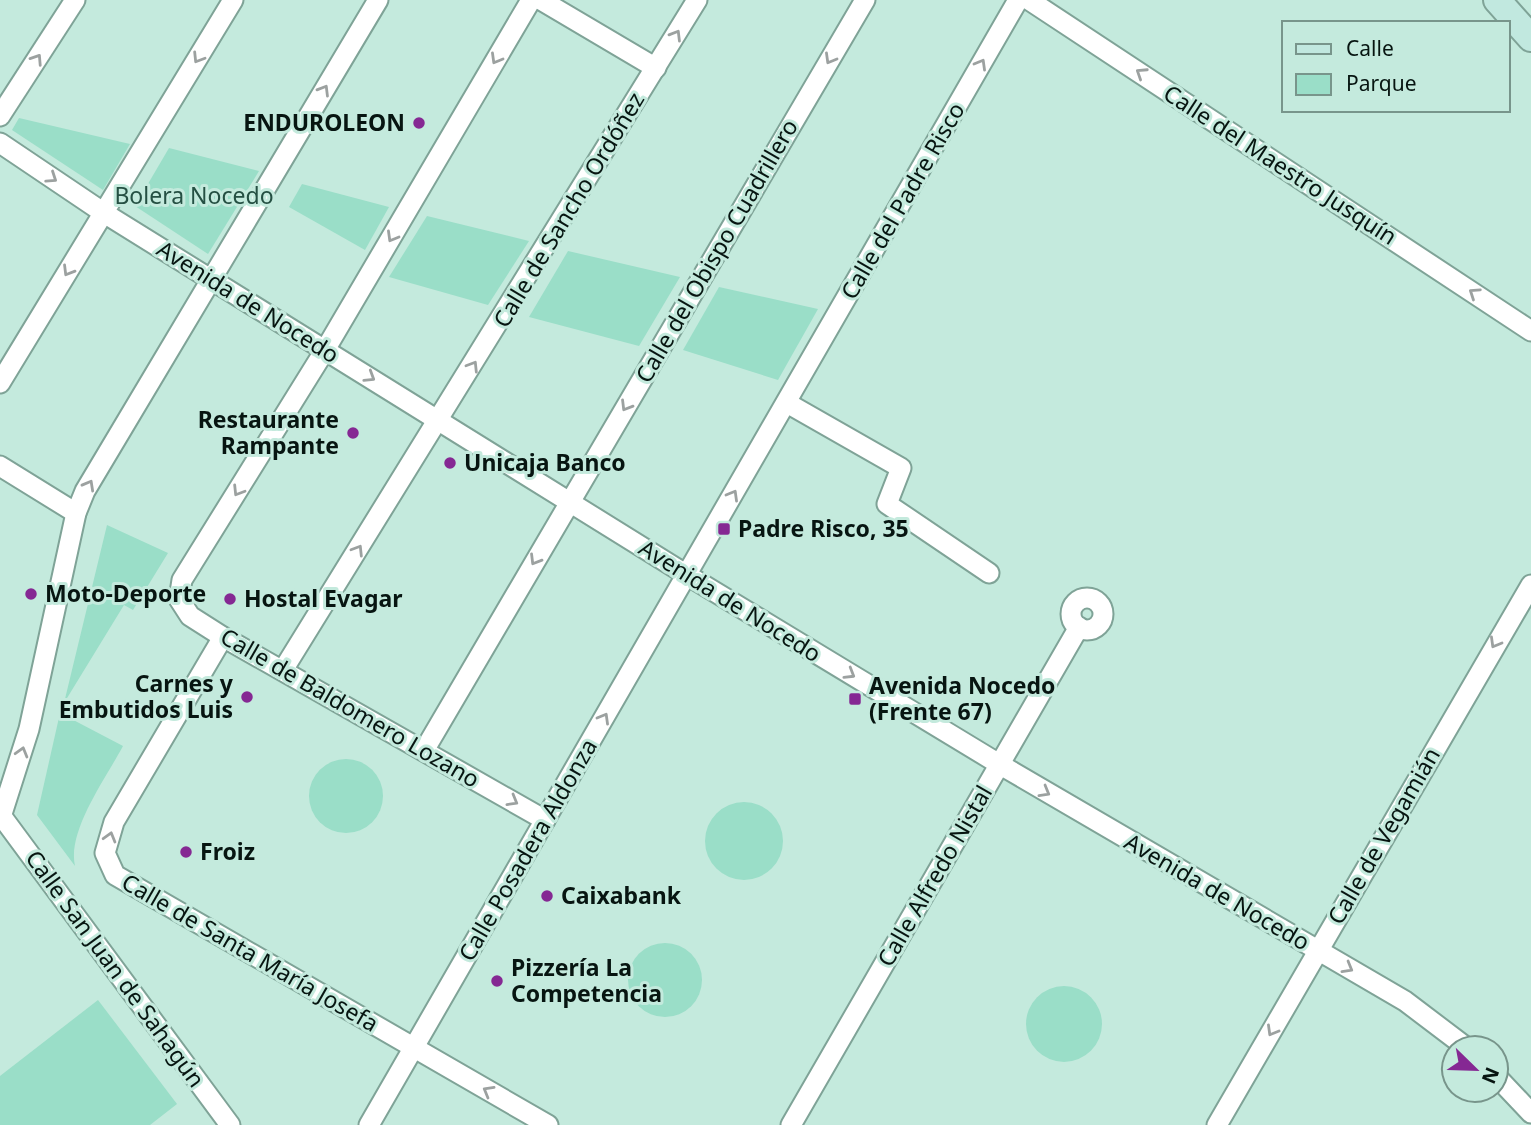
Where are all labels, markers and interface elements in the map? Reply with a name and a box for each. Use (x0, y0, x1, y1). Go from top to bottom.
legend (1282, 21, 1510, 112)
one-way arrow (667, 30, 680, 43)
text: Calle (1346, 34, 1394, 62)
one-way arrow (193, 51, 206, 64)
one-way arrow (492, 51, 505, 64)
one-way arrow (825, 51, 838, 64)
one-way arrow (29, 53, 42, 66)
one-way arrow (973, 59, 986, 72)
one-way arrow (1136, 69, 1149, 81)
text: Parque (1346, 69, 1416, 97)
street label: Calle del Maestro Jusquín (1158, 77, 1403, 252)
one-way arrow (315, 84, 328, 97)
street label: Calle de Sancho Ordóñez (485, 86, 651, 333)
street label: Calle del Padre Risco (833, 96, 972, 305)
place label: ENDUROLEON (243, 106, 405, 138)
street label: Calle del Obispo Cuadrillero (627, 113, 805, 388)
marker: ENDUROLEON (411, 115, 427, 131)
one-way arrow (44, 170, 57, 182)
park label: Bolera Nocedo (114, 179, 274, 211)
one-way arrow (387, 230, 400, 243)
street label: Avenida de Nocedo (151, 232, 346, 370)
one-way arrow (63, 263, 76, 276)
one-way arrow (1469, 289, 1482, 301)
one-way arrow (465, 361, 478, 374)
one-way arrow (362, 369, 375, 382)
one-way arrow (621, 399, 634, 412)
place label: Restaurante Rampante (198, 403, 339, 461)
marker: Restaurante Rampante (345, 425, 361, 441)
place label: Unicaja Banco (464, 446, 626, 478)
marker: Unicaja Banco (442, 455, 458, 471)
one-way arrow (81, 480, 94, 492)
one-way arrow (233, 484, 246, 497)
one-way arrow (725, 490, 738, 503)
place label: Padre Risco, 35 (738, 512, 909, 544)
marker: Padre Risco, 35 (716, 521, 732, 537)
street label: Avenida de Nocedo (633, 531, 828, 669)
one-way arrow (350, 544, 363, 557)
one-way arrow (530, 553, 543, 566)
place label: Moto-Deporte (45, 577, 206, 609)
place label: Hostal Evagar (244, 582, 403, 614)
marker: Moto-Deporte (23, 586, 39, 602)
marker: Hostal Evagar (222, 591, 238, 607)
street label: Calle de Baldomero Lozano (215, 620, 486, 795)
one-way arrow (1490, 636, 1503, 648)
one-way arrow (843, 666, 856, 679)
place label: Carnes y Embutidos Luis (59, 667, 234, 725)
place label: Avenida Nocedo (Frente 67) (869, 669, 1055, 727)
marker: Carnes y Embutidos Luis (239, 689, 255, 705)
marker: Avenida Nocedo (Frente 67) (847, 691, 863, 707)
one-way arrow (596, 713, 609, 726)
street label: Calle Posadera Aldonza (450, 733, 604, 966)
street label: Calle de Vegamián (1319, 741, 1447, 930)
one-way arrow (14, 747, 28, 759)
street label: Calle Alfredo Nistal (869, 779, 999, 972)
one-way arrow (1038, 783, 1051, 796)
one-way arrow (505, 793, 518, 806)
street label: Avenida de Nocedo (1119, 825, 1316, 957)
one-way arrow (102, 831, 116, 843)
place label: Froiz (200, 835, 255, 867)
street label: Calle San Juan de Sahagún (19, 843, 213, 1093)
marker: Froiz (178, 844, 194, 860)
street label: Calle de Santa María Josefa (116, 865, 385, 1039)
place label: Caixabank (561, 879, 682, 911)
marker: Caixabank (539, 888, 555, 904)
place label: Pizzería La Competencia (511, 951, 662, 1009)
one-way arrow (1340, 960, 1353, 973)
marker: Pizzería La Competencia (489, 973, 505, 989)
one-way arrow (1267, 1024, 1280, 1037)
north arrow (1440, 1034, 1510, 1104)
text: N (1476, 1063, 1506, 1088)
one-way arrow (483, 1086, 496, 1099)

